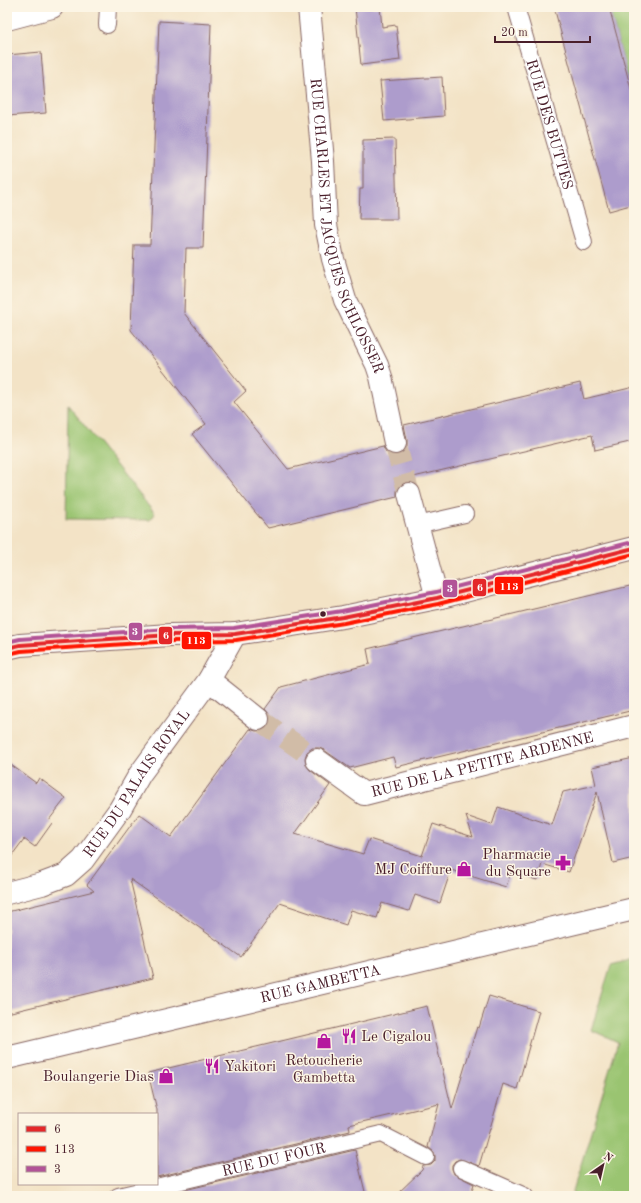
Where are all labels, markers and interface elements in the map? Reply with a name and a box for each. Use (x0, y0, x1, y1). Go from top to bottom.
scale bar (495, 18, 590, 44)
text: 20 m (501, 27, 528, 39)
street label: RUE DES BUTTES (523, 58, 574, 191)
street label: RUE CHARLES ET JACQUES SCHLOSSER (306, 77, 385, 376)
line badge: 113 (494, 576, 524, 595)
line badge: 6 (472, 578, 487, 597)
line badge: 3 (442, 579, 458, 598)
text: 113 (499, 582, 519, 593)
text: 6 (477, 583, 483, 594)
text: 3 (447, 584, 453, 595)
unlabelled marker (318, 609, 328, 619)
line badge: 3 (128, 622, 143, 641)
line badge: 6 (158, 626, 173, 645)
text: 3 (132, 627, 138, 638)
text: 6 (163, 631, 169, 642)
line badge: 113 (181, 631, 212, 650)
text: 113 (186, 636, 206, 647)
street label: RUE DU PALAIS ROYAL (81, 707, 194, 861)
street label: RUE DE LA PETITE ARDENNE (370, 730, 595, 801)
place label: Pharmacie du Square (482, 848, 551, 880)
pharmacy icon: Pharmacie du Square (554, 854, 572, 872)
shop icon: MJ Coiffure (455, 860, 473, 878)
place label: MJ Coiffure (375, 863, 452, 878)
street label: RUE GAMBETTA (259, 963, 383, 1007)
restaurant icon: Le Cigalou (340, 1027, 358, 1045)
place label: Le Cigalou (361, 1030, 431, 1045)
shop icon: Retoucherie Gambetta (315, 1032, 333, 1050)
place label: Retoucherie Gambetta (285, 1054, 363, 1086)
restaurant icon: Yakitori (203, 1057, 221, 1075)
place label: Yakitori (224, 1060, 276, 1075)
shop icon: Boulangerie Dias (157, 1067, 175, 1085)
place label: Boulangerie Dias (43, 1070, 154, 1085)
legend (18, 1113, 158, 1185)
text: 6 (54, 1124, 61, 1136)
street label: RUE DU FOUR (221, 1141, 328, 1180)
text: 113 (54, 1144, 75, 1156)
north arrow (583, 1145, 623, 1185)
text: N (601, 1151, 615, 1165)
text: 3 (54, 1164, 61, 1176)

